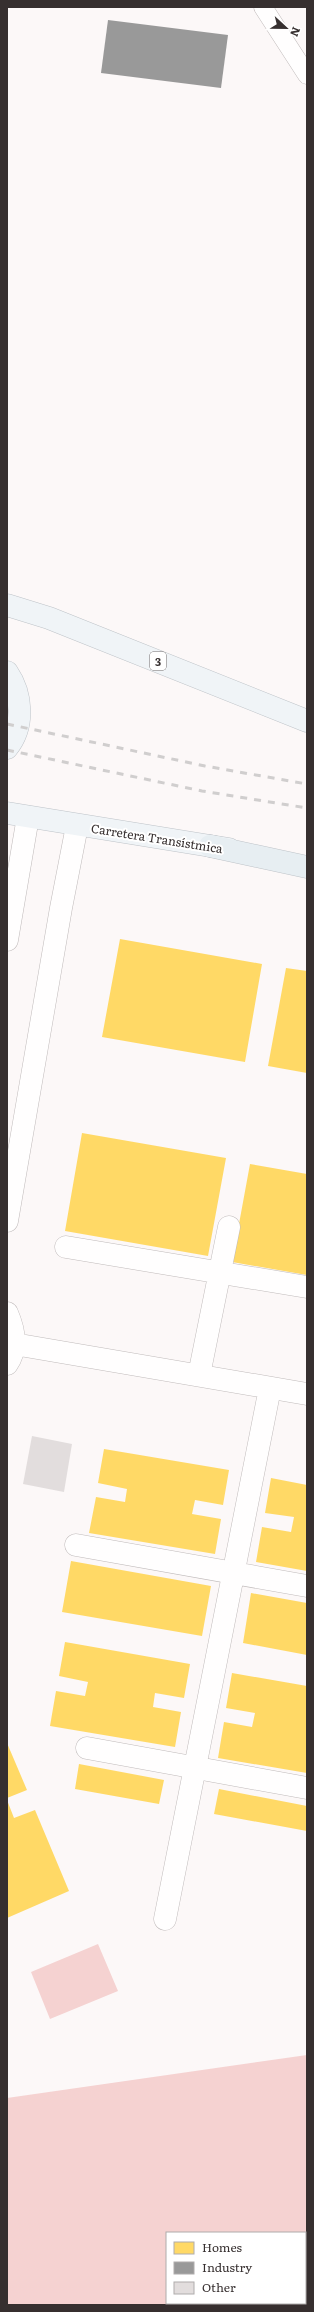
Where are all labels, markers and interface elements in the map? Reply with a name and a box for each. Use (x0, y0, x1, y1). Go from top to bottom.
north arrow (266, 8, 306, 48)
text: N (287, 25, 305, 39)
road number: 3 (150, 652, 166, 670)
street label: Carretera Transístmica (90, 819, 225, 857)
legend (166, 2232, 306, 2304)
text: Homes (202, 2238, 242, 2256)
text: Industry (202, 2258, 252, 2276)
text: Other (202, 2278, 236, 2296)

